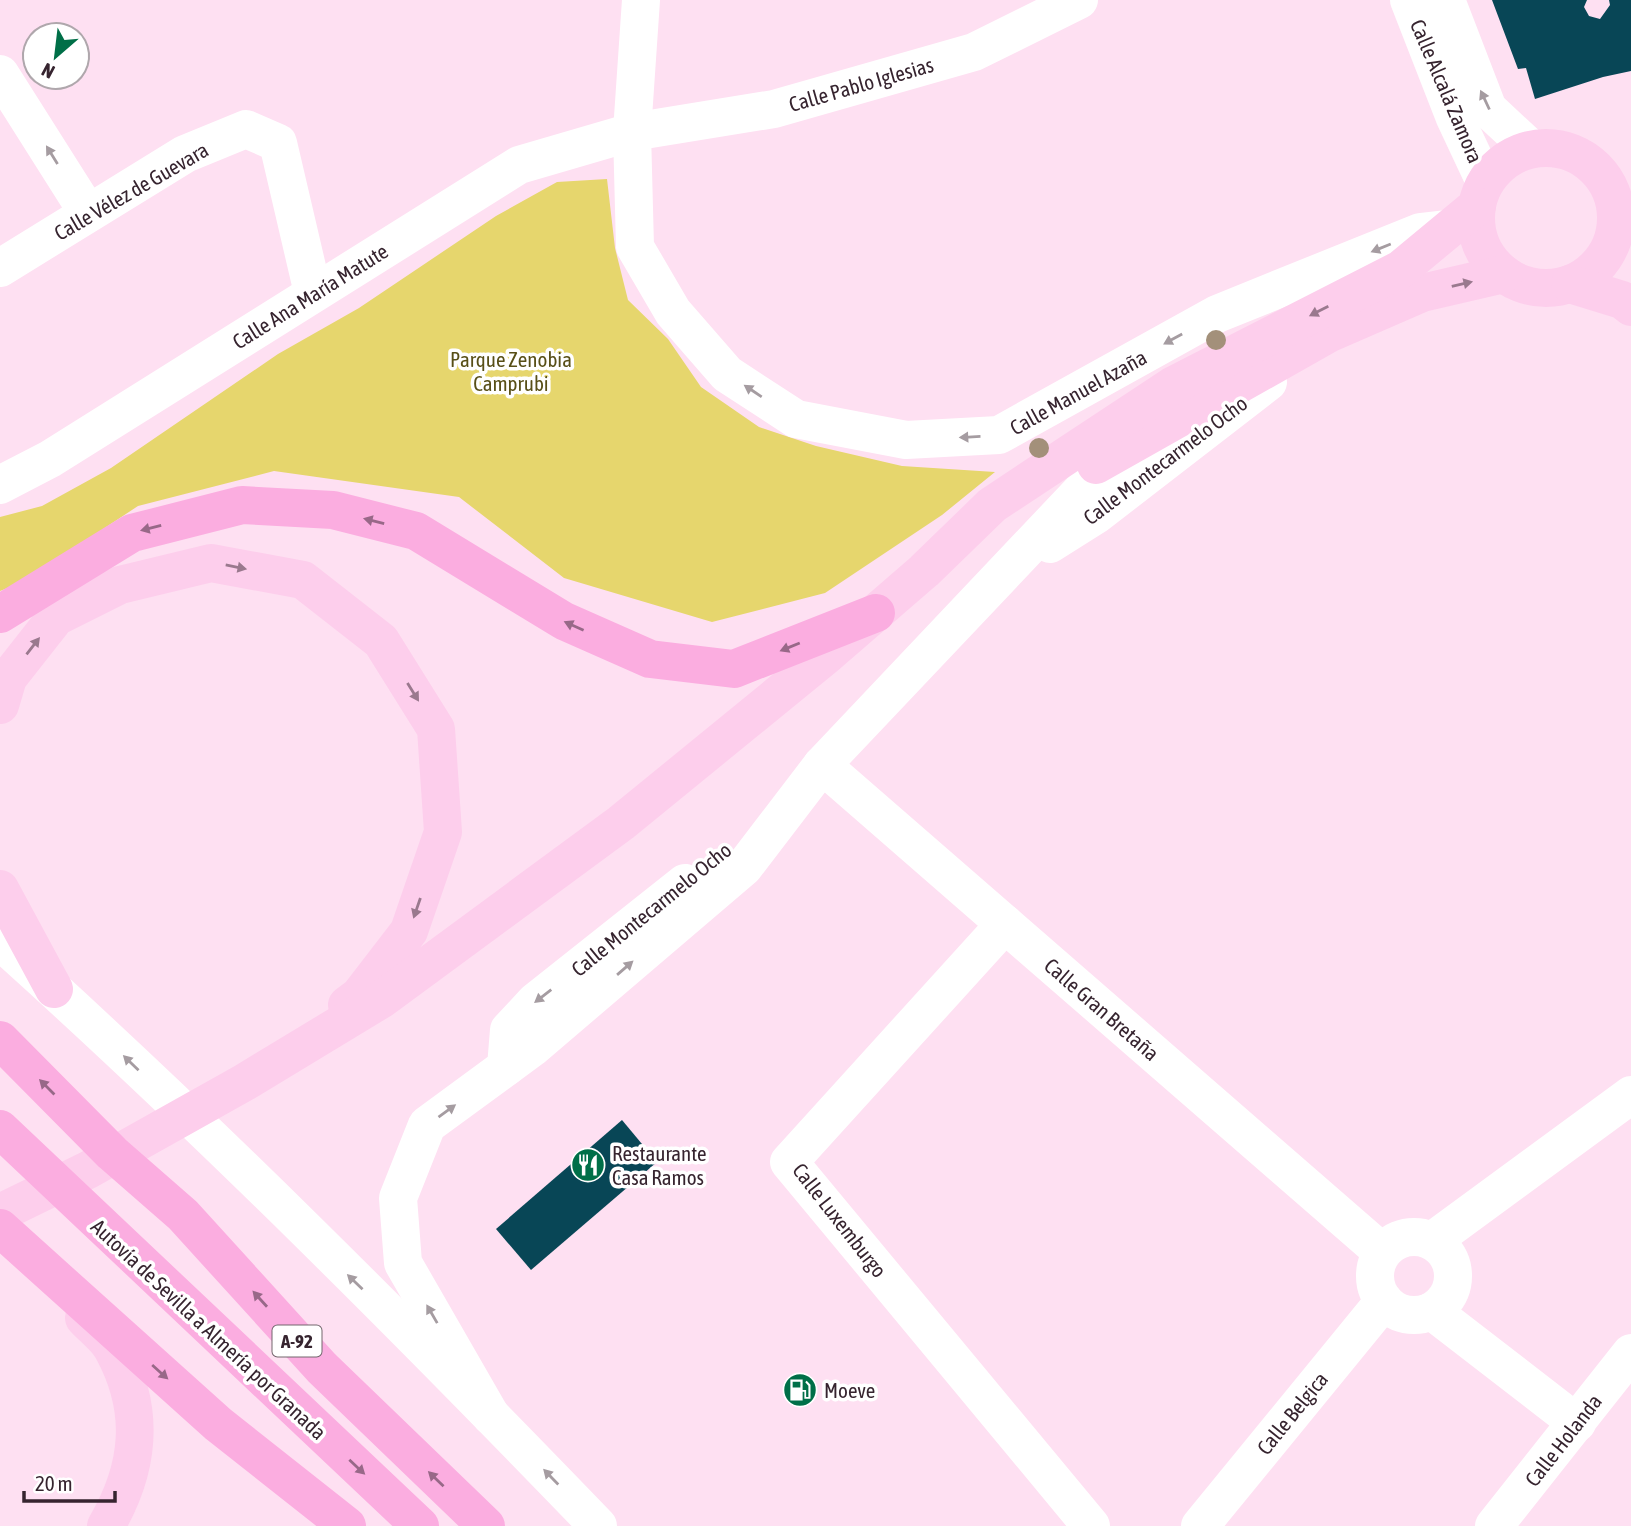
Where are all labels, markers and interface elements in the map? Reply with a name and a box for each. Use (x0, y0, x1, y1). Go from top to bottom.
street label: Calle Alcalá Zamora (1406, 16, 1488, 166)
north arrow (21, 21, 91, 91)
street label: Calle Pablo Iglesias (786, 52, 936, 116)
text: N (38, 59, 58, 83)
one-way arrow (1479, 90, 1491, 110)
street label: Calle Vélez de Guevara (50, 137, 212, 245)
one-way arrow (45, 146, 58, 165)
street label: Calle Ana María Matute (228, 239, 392, 353)
one-way arrow (1370, 243, 1391, 254)
one-way arrow (1452, 278, 1474, 289)
one-way arrow (1309, 305, 1329, 316)
one-way arrow (1163, 333, 1182, 345)
street label: Calle Manuel Azaña (1006, 345, 1150, 439)
park label: Parque Zenobia Camprubi (450, 347, 572, 395)
one-way arrow (744, 384, 762, 398)
street label: Calle Montecarmelo Ocho (1079, 391, 1251, 529)
one-way arrow (959, 431, 981, 442)
one-way arrow (363, 515, 385, 526)
one-way arrow (140, 523, 162, 534)
one-way arrow (225, 562, 247, 573)
one-way arrow (564, 620, 584, 631)
one-way arrow (26, 638, 41, 656)
one-way arrow (779, 642, 800, 653)
one-way arrow (407, 682, 420, 702)
street label: Calle Montecarmelo Ocho (566, 837, 736, 981)
one-way arrow (411, 898, 422, 919)
street label: Calle Gran Bretaña (1040, 953, 1164, 1065)
one-way arrow (615, 961, 633, 976)
one-way arrow (535, 988, 553, 1003)
one-way arrow (123, 1056, 140, 1072)
one-way arrow (38, 1079, 55, 1096)
one-way arrow (438, 1104, 456, 1118)
place label: Restaurante Casa Ramos (612, 1141, 707, 1189)
restaurant icon: Restaurante Casa Ramos (569, 1146, 607, 1184)
street label: Calle Luxemburgo (788, 1158, 892, 1282)
street label: Autovía de Sevilla a Almería por Granada (87, 1214, 331, 1444)
one-way arrow (348, 1274, 364, 1291)
one-way arrow (252, 1291, 268, 1308)
one-way arrow (426, 1305, 438, 1324)
road number: A-92 (272, 1326, 322, 1357)
one-way arrow (151, 1364, 169, 1380)
street label: Calle Belgica (1252, 1367, 1332, 1459)
fuel station icon: Moeve (781, 1371, 819, 1409)
place label: Moeve (824, 1378, 875, 1402)
street label: Calle Holanda (1520, 1389, 1606, 1491)
one-way arrow (348, 1459, 366, 1475)
scale bar (24, 1460, 116, 1504)
one-way arrow (543, 1469, 559, 1486)
one-way arrow (428, 1470, 445, 1487)
text: 20 m (35, 1471, 73, 1495)

